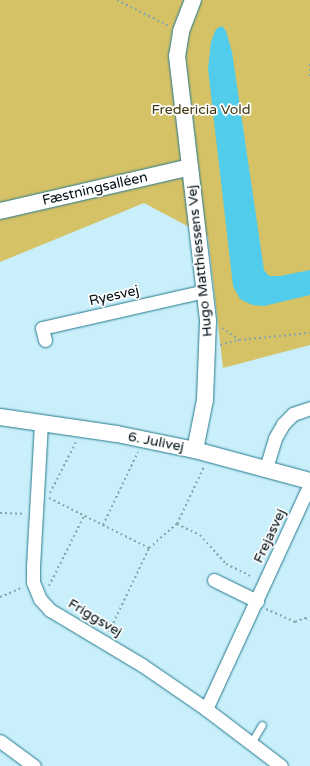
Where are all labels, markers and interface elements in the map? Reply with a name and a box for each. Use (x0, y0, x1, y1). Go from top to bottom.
park label: Fredericia Vold (151, 102, 251, 118)
street label: Fæstningsalléen (41, 169, 149, 209)
street label: Hugo Matthiessens Vej (184, 184, 216, 338)
street label: Ryesvej (87, 282, 141, 310)
street label: 6. Julivej (126, 428, 186, 456)
street label: Frejasvej (250, 506, 290, 566)
street label: Friggsvej (65, 595, 125, 641)

